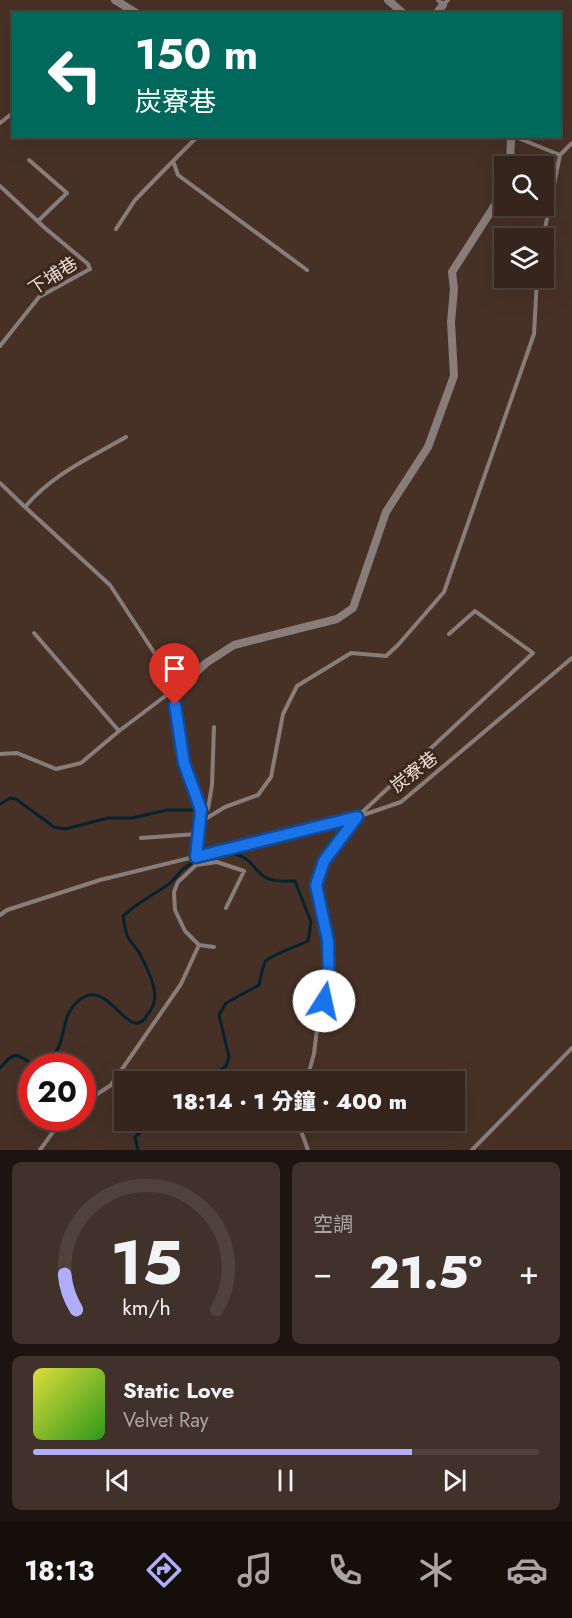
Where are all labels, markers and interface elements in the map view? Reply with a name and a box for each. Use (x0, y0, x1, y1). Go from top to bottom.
text: 150 m (135, 24, 258, 85)
icon: left (36, 36, 114, 114)
text: 炭寮巷 (135, 82, 216, 121)
map controls (494, 156, 554, 288)
button: search (494, 156, 554, 216)
button: layers (494, 228, 554, 288)
street label: 下埔巷 (23, 250, 83, 302)
pin (149, 643, 200, 705)
icon: arrive (158, 652, 191, 685)
street label: 炭寮巷 (385, 745, 443, 799)
position arrow (292, 969, 356, 1033)
speed limit sign: 20 (18, 1053, 96, 1131)
text: 18:14 · 1 分鐘 · 400 m (172, 1085, 407, 1117)
text: 空調 (313, 1210, 353, 1239)
text: 15 (110, 1217, 182, 1307)
text: 21.5° (369, 1240, 482, 1305)
text: − (313, 1249, 332, 1296)
text: + (519, 1249, 539, 1296)
text: km/h (122, 1292, 170, 1323)
text: Static Love (123, 1374, 234, 1406)
text: Velvet Ray (123, 1406, 209, 1435)
icon: previous (101, 1464, 134, 1497)
icon: pause (269, 1464, 302, 1497)
icon: next (438, 1464, 471, 1497)
icon: directions (143, 1549, 185, 1591)
icon: music (234, 1549, 276, 1591)
icon: phone (324, 1549, 366, 1591)
icon: climate (415, 1549, 457, 1591)
icon: car (506, 1549, 548, 1591)
text: 18:13 (24, 1551, 94, 1590)

